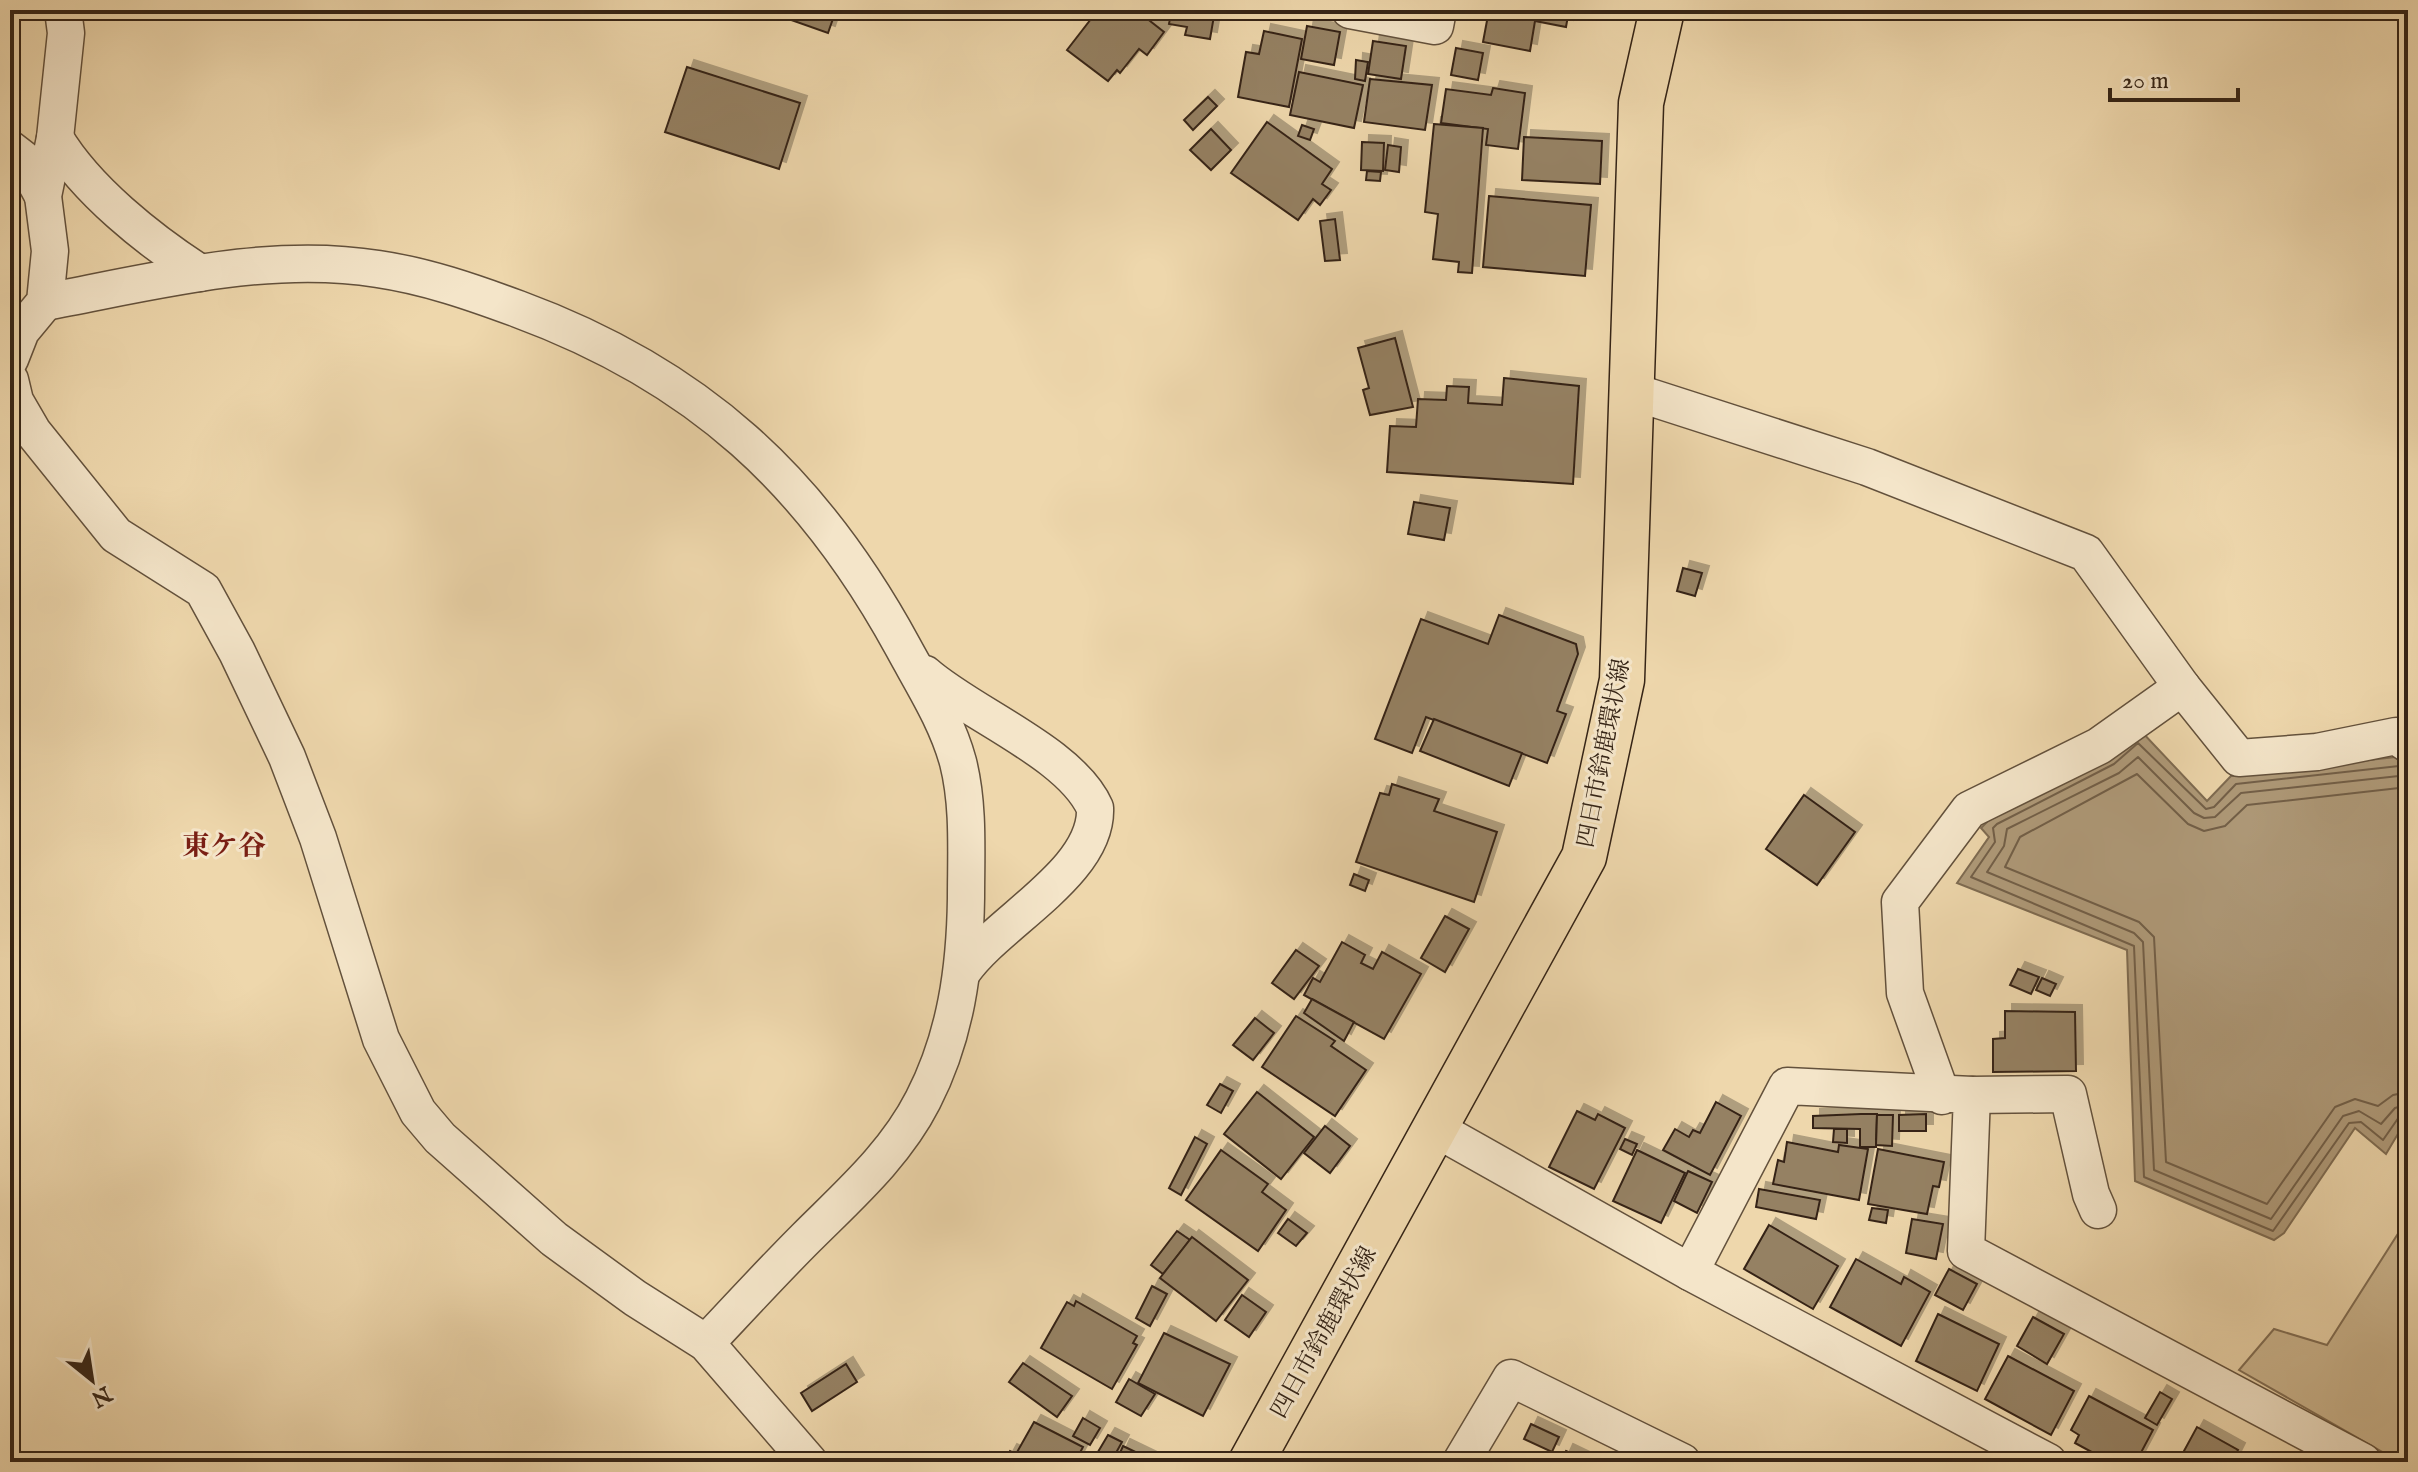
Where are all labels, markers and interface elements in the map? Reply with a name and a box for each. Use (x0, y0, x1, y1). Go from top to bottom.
scale bar (2110, 52, 2238, 102)
text: 20 m (2122, 66, 2169, 97)
street label: 四日市鈴鹿環状線 (1571, 656, 1638, 850)
district label: 東ケ谷 (182, 830, 266, 865)
street label: 四日市鈴鹿環状線 (1264, 1241, 1384, 1424)
north arrow (52, 1340, 132, 1420)
text: N (86, 1378, 117, 1412)

